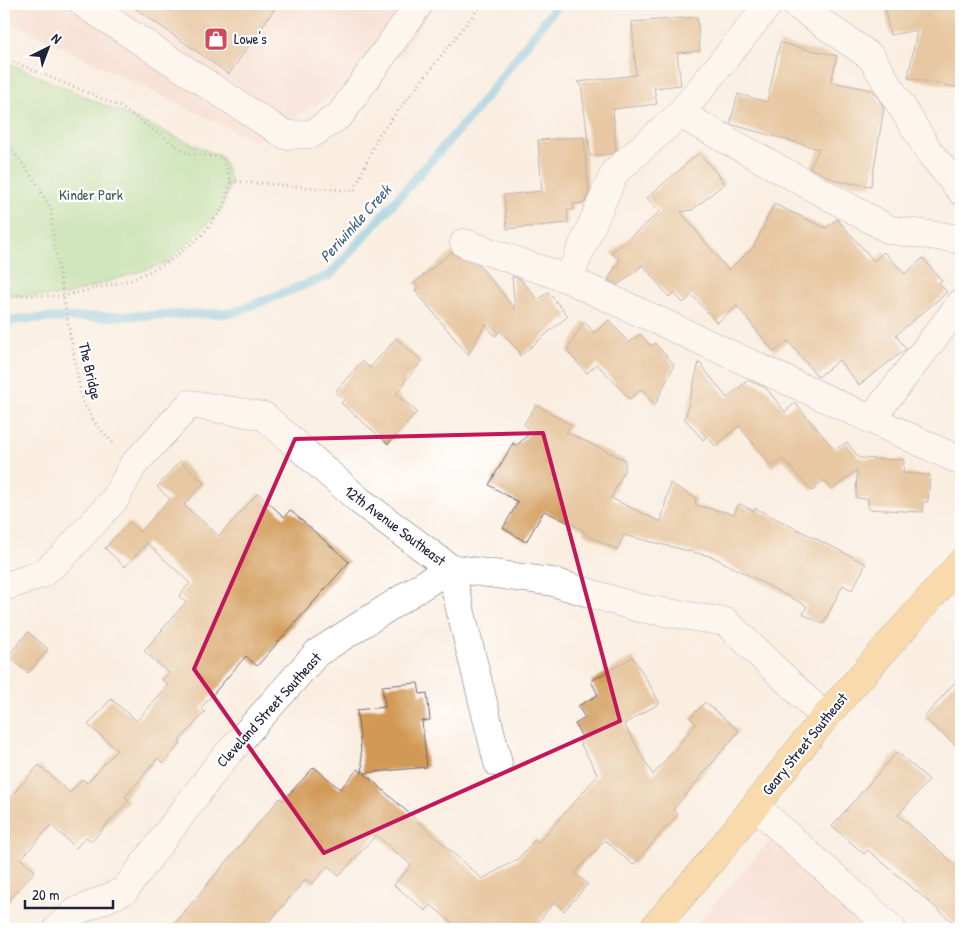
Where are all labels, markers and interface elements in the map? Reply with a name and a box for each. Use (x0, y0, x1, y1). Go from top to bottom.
north arrow (22, 22, 72, 72)
shop icon: Lowe's (203, 26, 229, 52)
text: N (48, 28, 67, 48)
place label: Lowe's (234, 28, 267, 49)
water label: Periwinkle Creek (314, 178, 397, 267)
park label: Kinder Park (59, 184, 123, 205)
street label: The Bridge (74, 340, 107, 402)
street label: 12th Avenue Southeast (340, 480, 451, 571)
street label: Cleveland Street Southeast (211, 647, 326, 772)
street label: Geary Street Southeast (757, 687, 853, 799)
scale bar (25, 878, 112, 910)
text: 20 m (32, 884, 59, 905)

